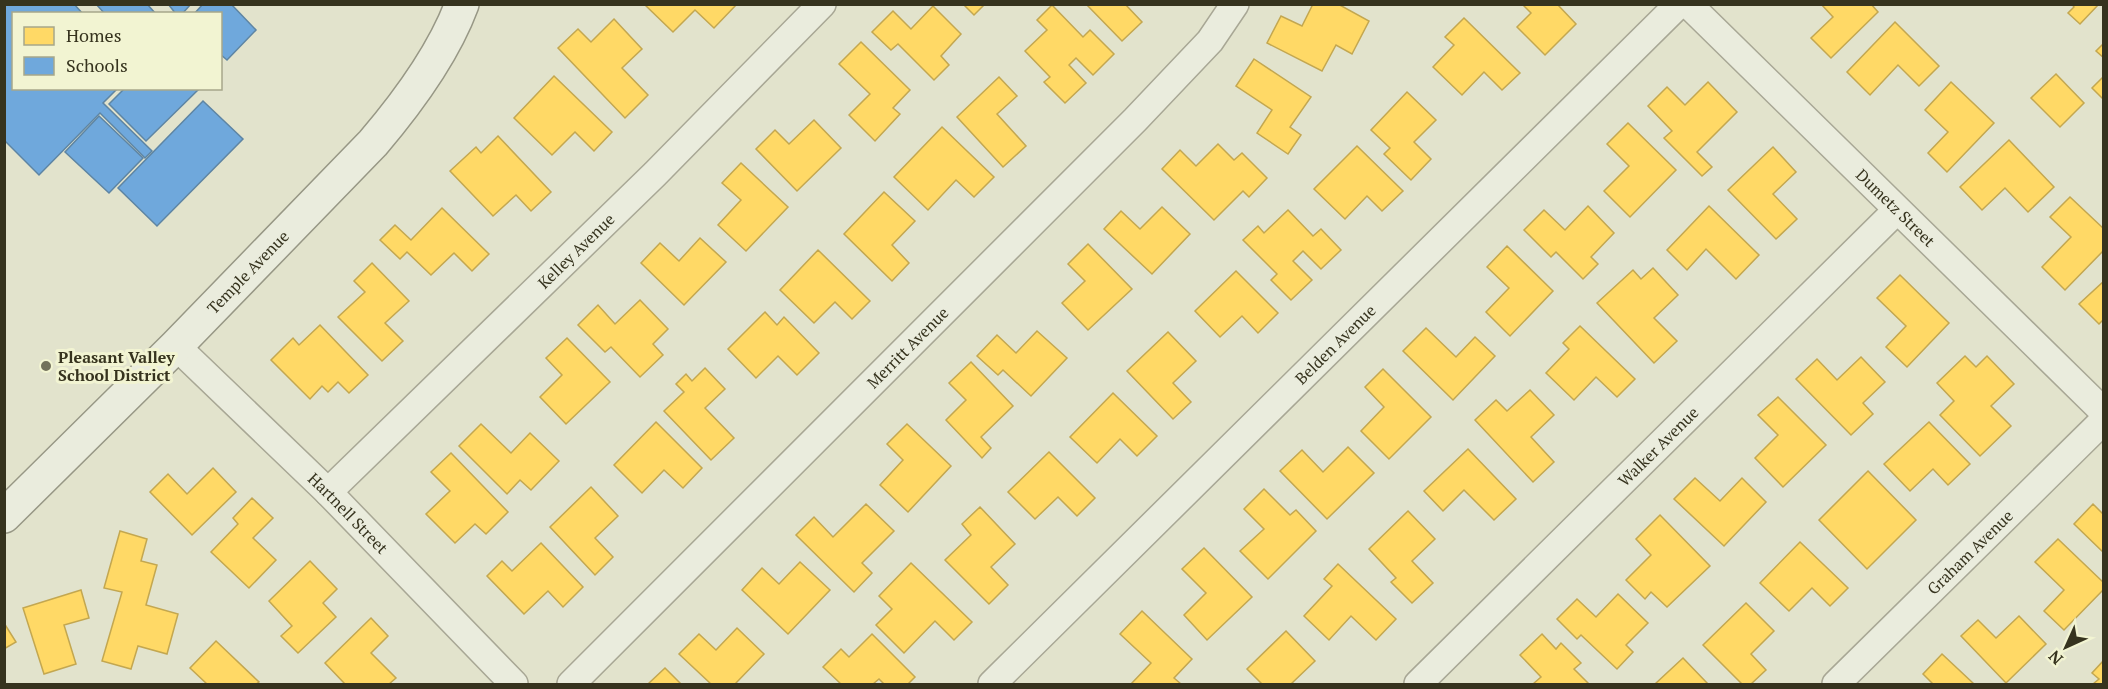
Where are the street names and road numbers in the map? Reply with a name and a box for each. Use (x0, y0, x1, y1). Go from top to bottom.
street label: Dumetz Street (1851, 164, 1940, 252)
street label: Kelley Avenue (533, 208, 619, 293)
street label: Temple Avenue (202, 225, 294, 319)
street label: Belden Avenue (1290, 299, 1380, 389)
street label: Merritt Avenue (862, 302, 953, 393)
street label: Walker Avenue (1613, 401, 1703, 491)
street label: Hartnell Street (303, 468, 393, 559)
street label: Graham Avenue (1922, 505, 2018, 599)

